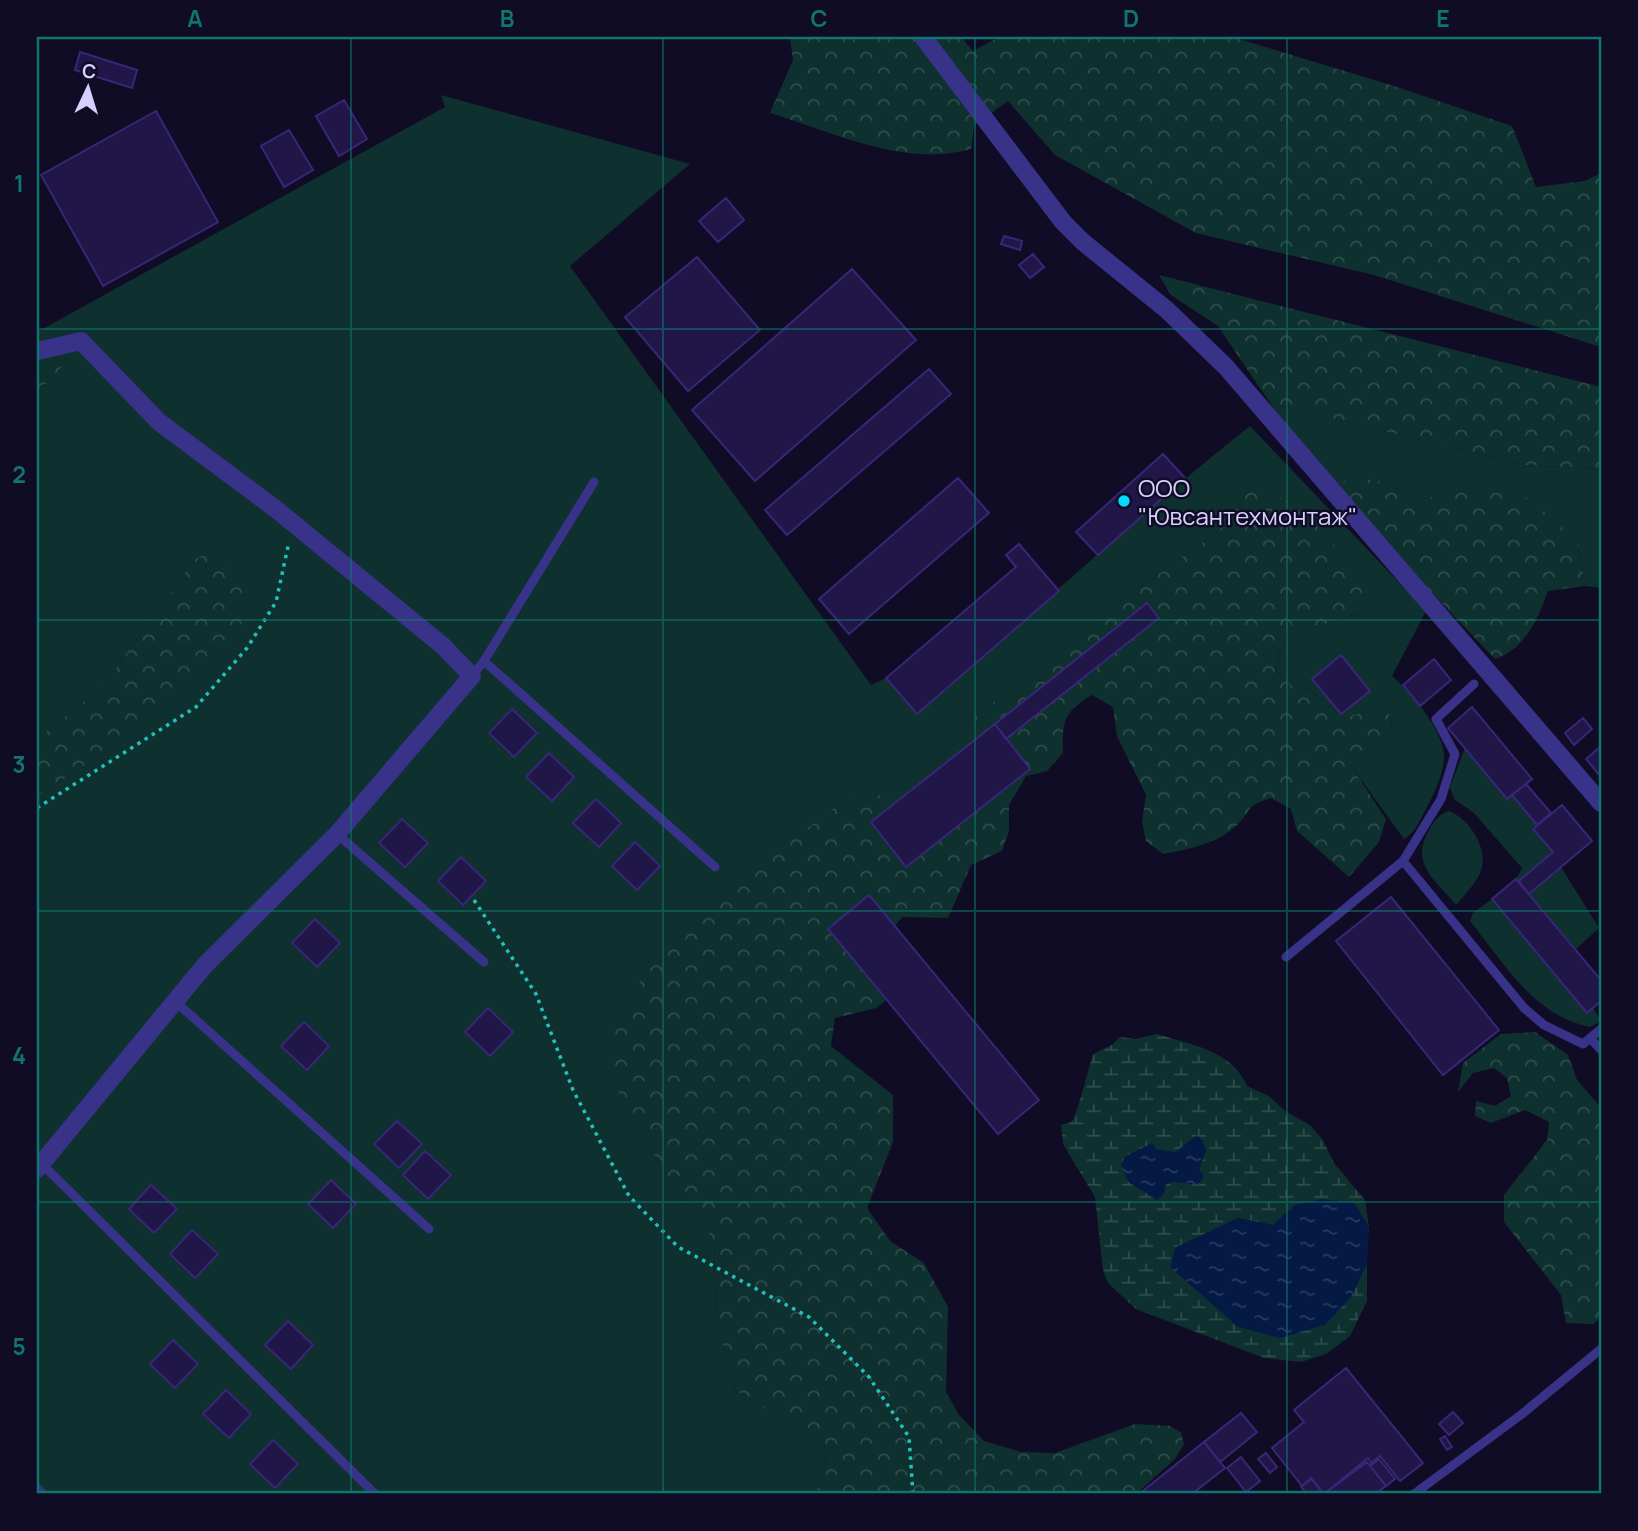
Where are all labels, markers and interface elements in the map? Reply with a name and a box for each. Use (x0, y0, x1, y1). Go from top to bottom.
text: A (187, 2, 203, 34)
text: B (500, 2, 514, 34)
text: C (811, 2, 828, 34)
text: D (1123, 2, 1139, 34)
text: E (1436, 2, 1450, 34)
north arrow (52, 52, 122, 122)
text: С (81, 58, 97, 84)
text: 1 (14, 167, 24, 199)
text: 2 (12, 458, 26, 490)
place label: ООО "Ювсантехмонтаж" (1138, 471, 1358, 532)
marker: ООО "Ювсантехмонтаж" (1116, 493, 1132, 509)
text: 3 (12, 748, 26, 780)
text: 4 (12, 1039, 26, 1071)
text: 5 (12, 1330, 26, 1362)

